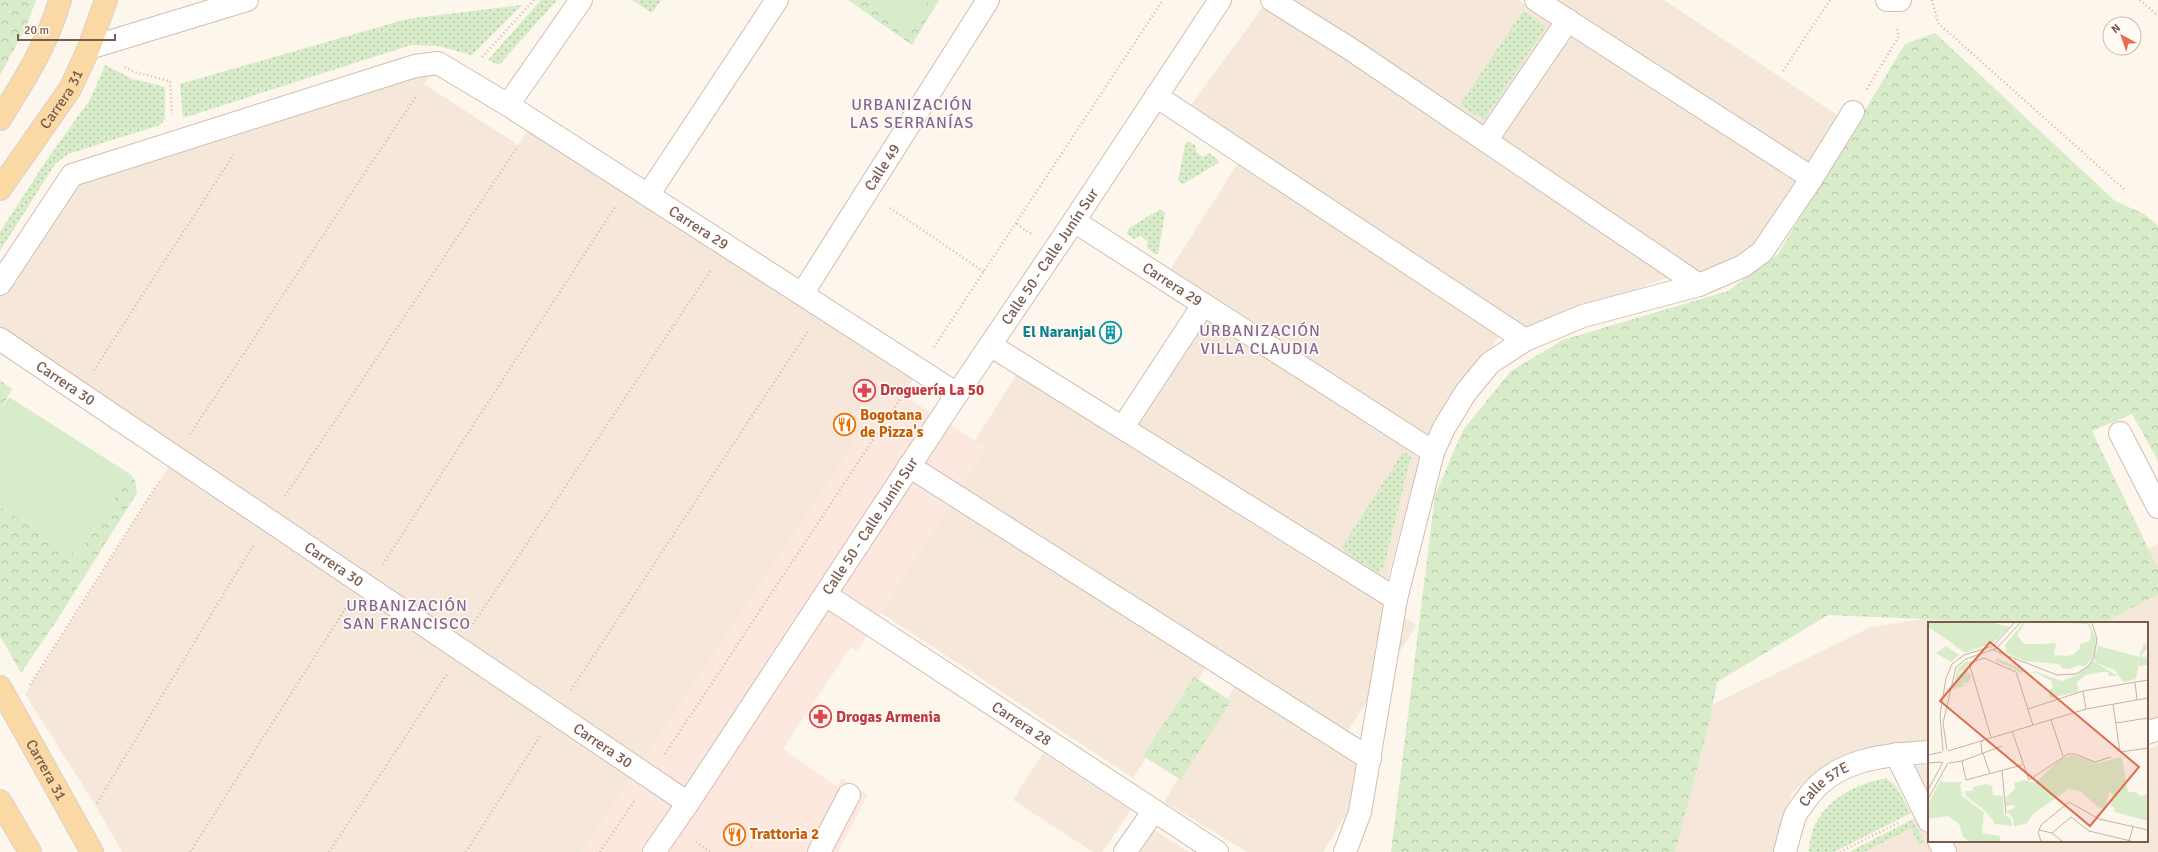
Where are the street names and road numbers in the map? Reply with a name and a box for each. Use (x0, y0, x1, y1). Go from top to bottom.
street label: Carrera 31 (36, 66, 87, 132)
street label: Calle 49 (861, 140, 904, 194)
street label: Calle 50 - Calle Junín Sur (997, 184, 1102, 328)
street label: Carrera 29 (665, 202, 732, 253)
street label: Carrera 29 (1139, 258, 1206, 310)
street label: Carrera 30 (33, 357, 98, 409)
street label: Calle 50 - Calle Junín Sur (818, 454, 922, 598)
street label: Carrera 30 (301, 538, 367, 591)
street label: Carrera 28 (988, 697, 1055, 750)
street label: Carrera 30 (570, 719, 636, 772)
street label: Carrera 31 (22, 736, 71, 804)
street label: Calle 57E (1795, 758, 1852, 810)

